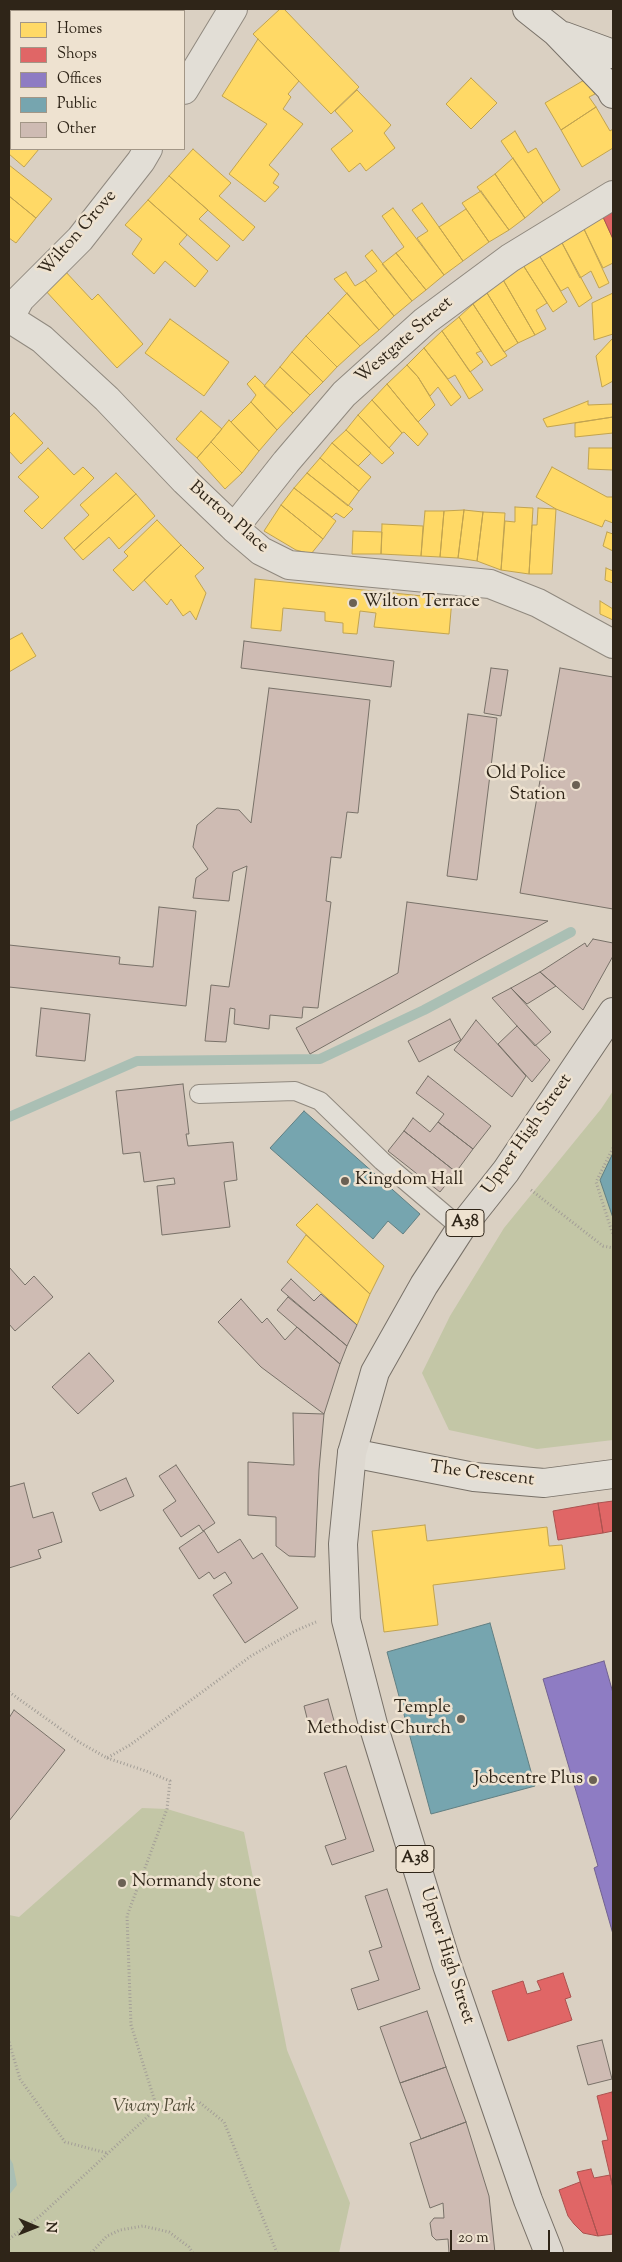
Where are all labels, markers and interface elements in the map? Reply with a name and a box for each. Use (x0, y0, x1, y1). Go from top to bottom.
legend (10, 10, 185, 150)
text: Homes (57, 19, 102, 40)
text: Shops (57, 44, 97, 65)
text: Offices (57, 69, 102, 90)
text: Public (57, 94, 97, 115)
text: Other (57, 119, 96, 140)
street label: Wilton Grove (36, 186, 122, 282)
street label: Westgate Street (352, 293, 458, 389)
street label: Burton Place (184, 477, 272, 559)
place label: Wilton Terrace (363, 592, 480, 614)
marker: Wilton Terrace (347, 597, 359, 609)
place label: Old Police Station (486, 764, 566, 806)
marker: Old Police Station (570, 779, 582, 791)
street label: Upper High Street (478, 1070, 578, 1200)
place label: Kingdom Hall (355, 1170, 463, 1192)
marker: Kingdom Hall (339, 1175, 351, 1187)
road number: A38 (446, 1210, 484, 1236)
street label: The Crescent (429, 1458, 535, 1492)
place label: Temple Methodist Church (307, 1698, 451, 1740)
marker: Temple Methodist Church (455, 1713, 467, 1725)
place label: Jobcentre Plus (474, 1769, 583, 1791)
marker: Jobcentre Plus (587, 1774, 599, 1786)
road number: A38 (396, 1846, 434, 1872)
place label: Normandy stone (132, 1872, 261, 1894)
marker: Normandy stone (116, 1877, 128, 1889)
street label: Upper High Street (414, 1885, 478, 2027)
park label: Vivary Park (113, 2097, 195, 2119)
north arrow (10, 2202, 60, 2252)
scale bar (452, 2220, 552, 2252)
text: N (40, 2221, 60, 2233)
text: 20 m (458, 2228, 489, 2249)

